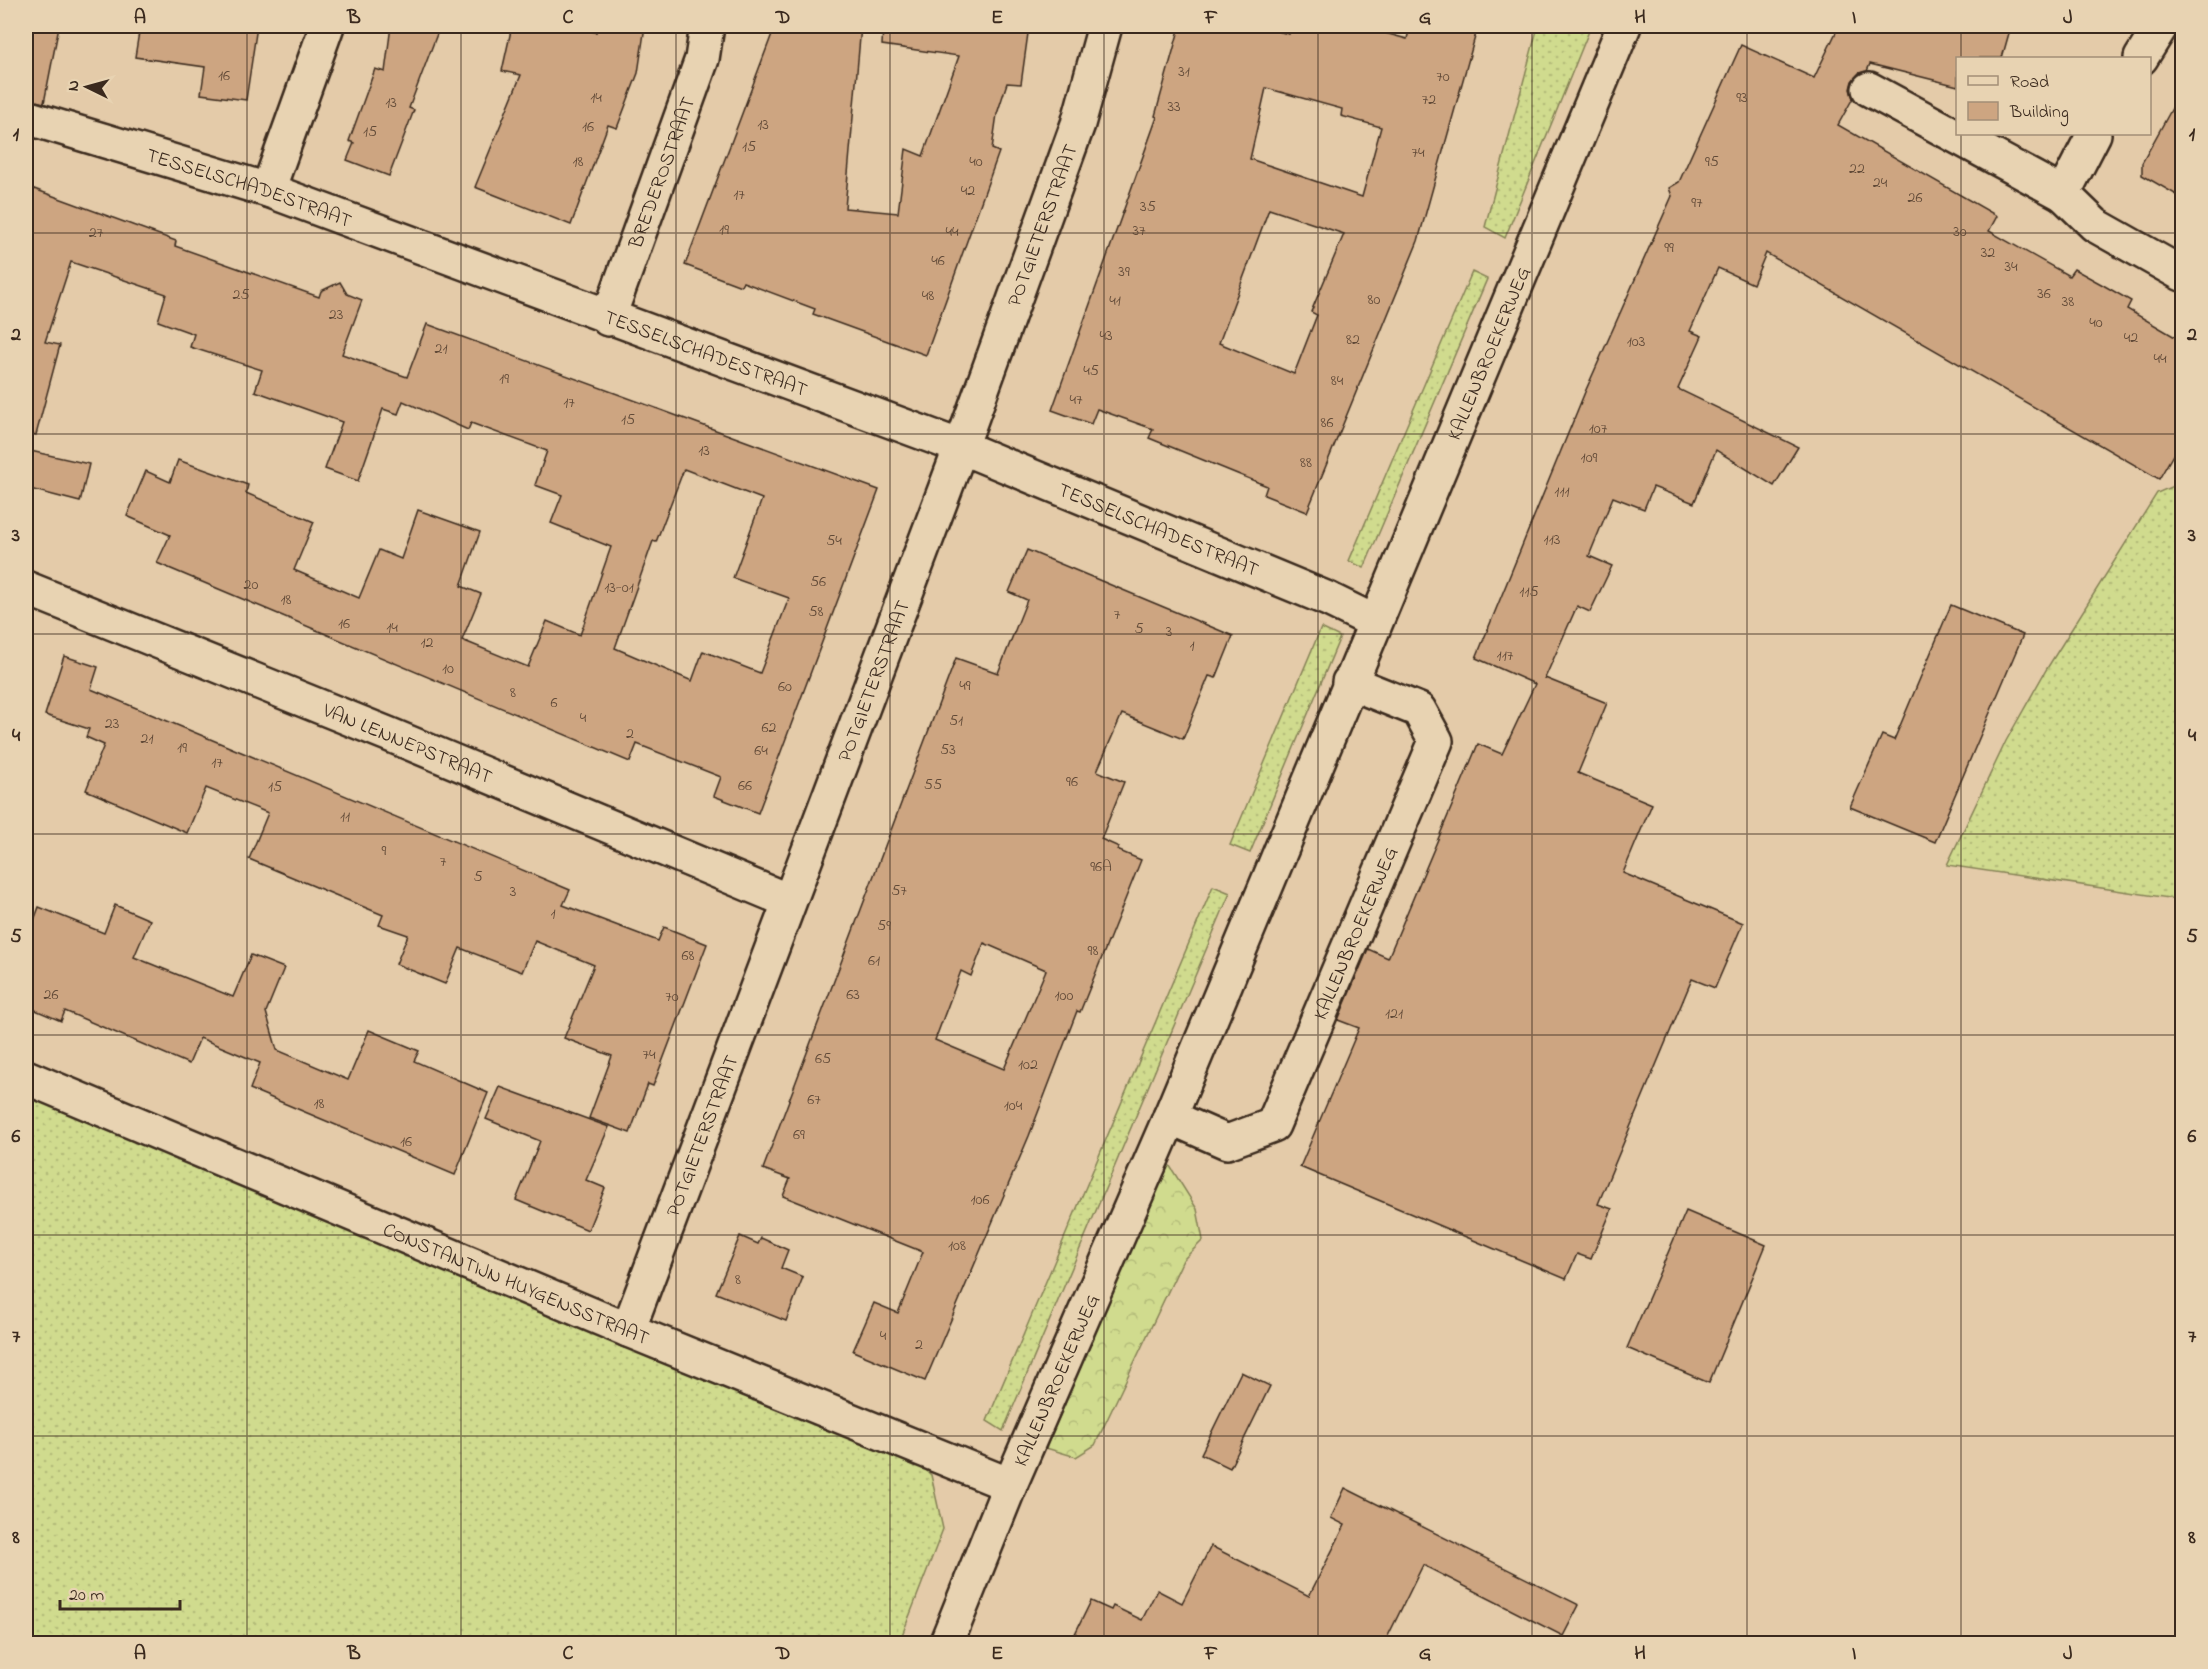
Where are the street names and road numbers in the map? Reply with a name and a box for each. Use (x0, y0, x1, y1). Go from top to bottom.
street label: BREDEROSTRAAT (622, 93, 704, 254)
street label: POTGIETERSTRAAT (1001, 141, 1086, 311)
street label: TESSELSCHADESTRAAT (142, 142, 355, 237)
street label: KALLENBROEKERWEG (1441, 263, 1539, 445)
street label: TESSELSCHADESTRAAT (599, 304, 811, 406)
street label: TESSELSCHADESTRAAT (1053, 477, 1263, 586)
street label: POTGIETERSTRAAT (832, 597, 919, 766)
street label: VAN LENNEPSTRAAT (317, 697, 496, 793)
street label: KALLENBROEKERWEG (1307, 843, 1406, 1025)
street label: POTGIETERSTRAAT (660, 1051, 747, 1221)
street label: CONSTANTIJN HUYGENSSTRAAT (378, 1217, 653, 1354)
street label: KALLENBROEKERWEG (1008, 1290, 1108, 1472)

